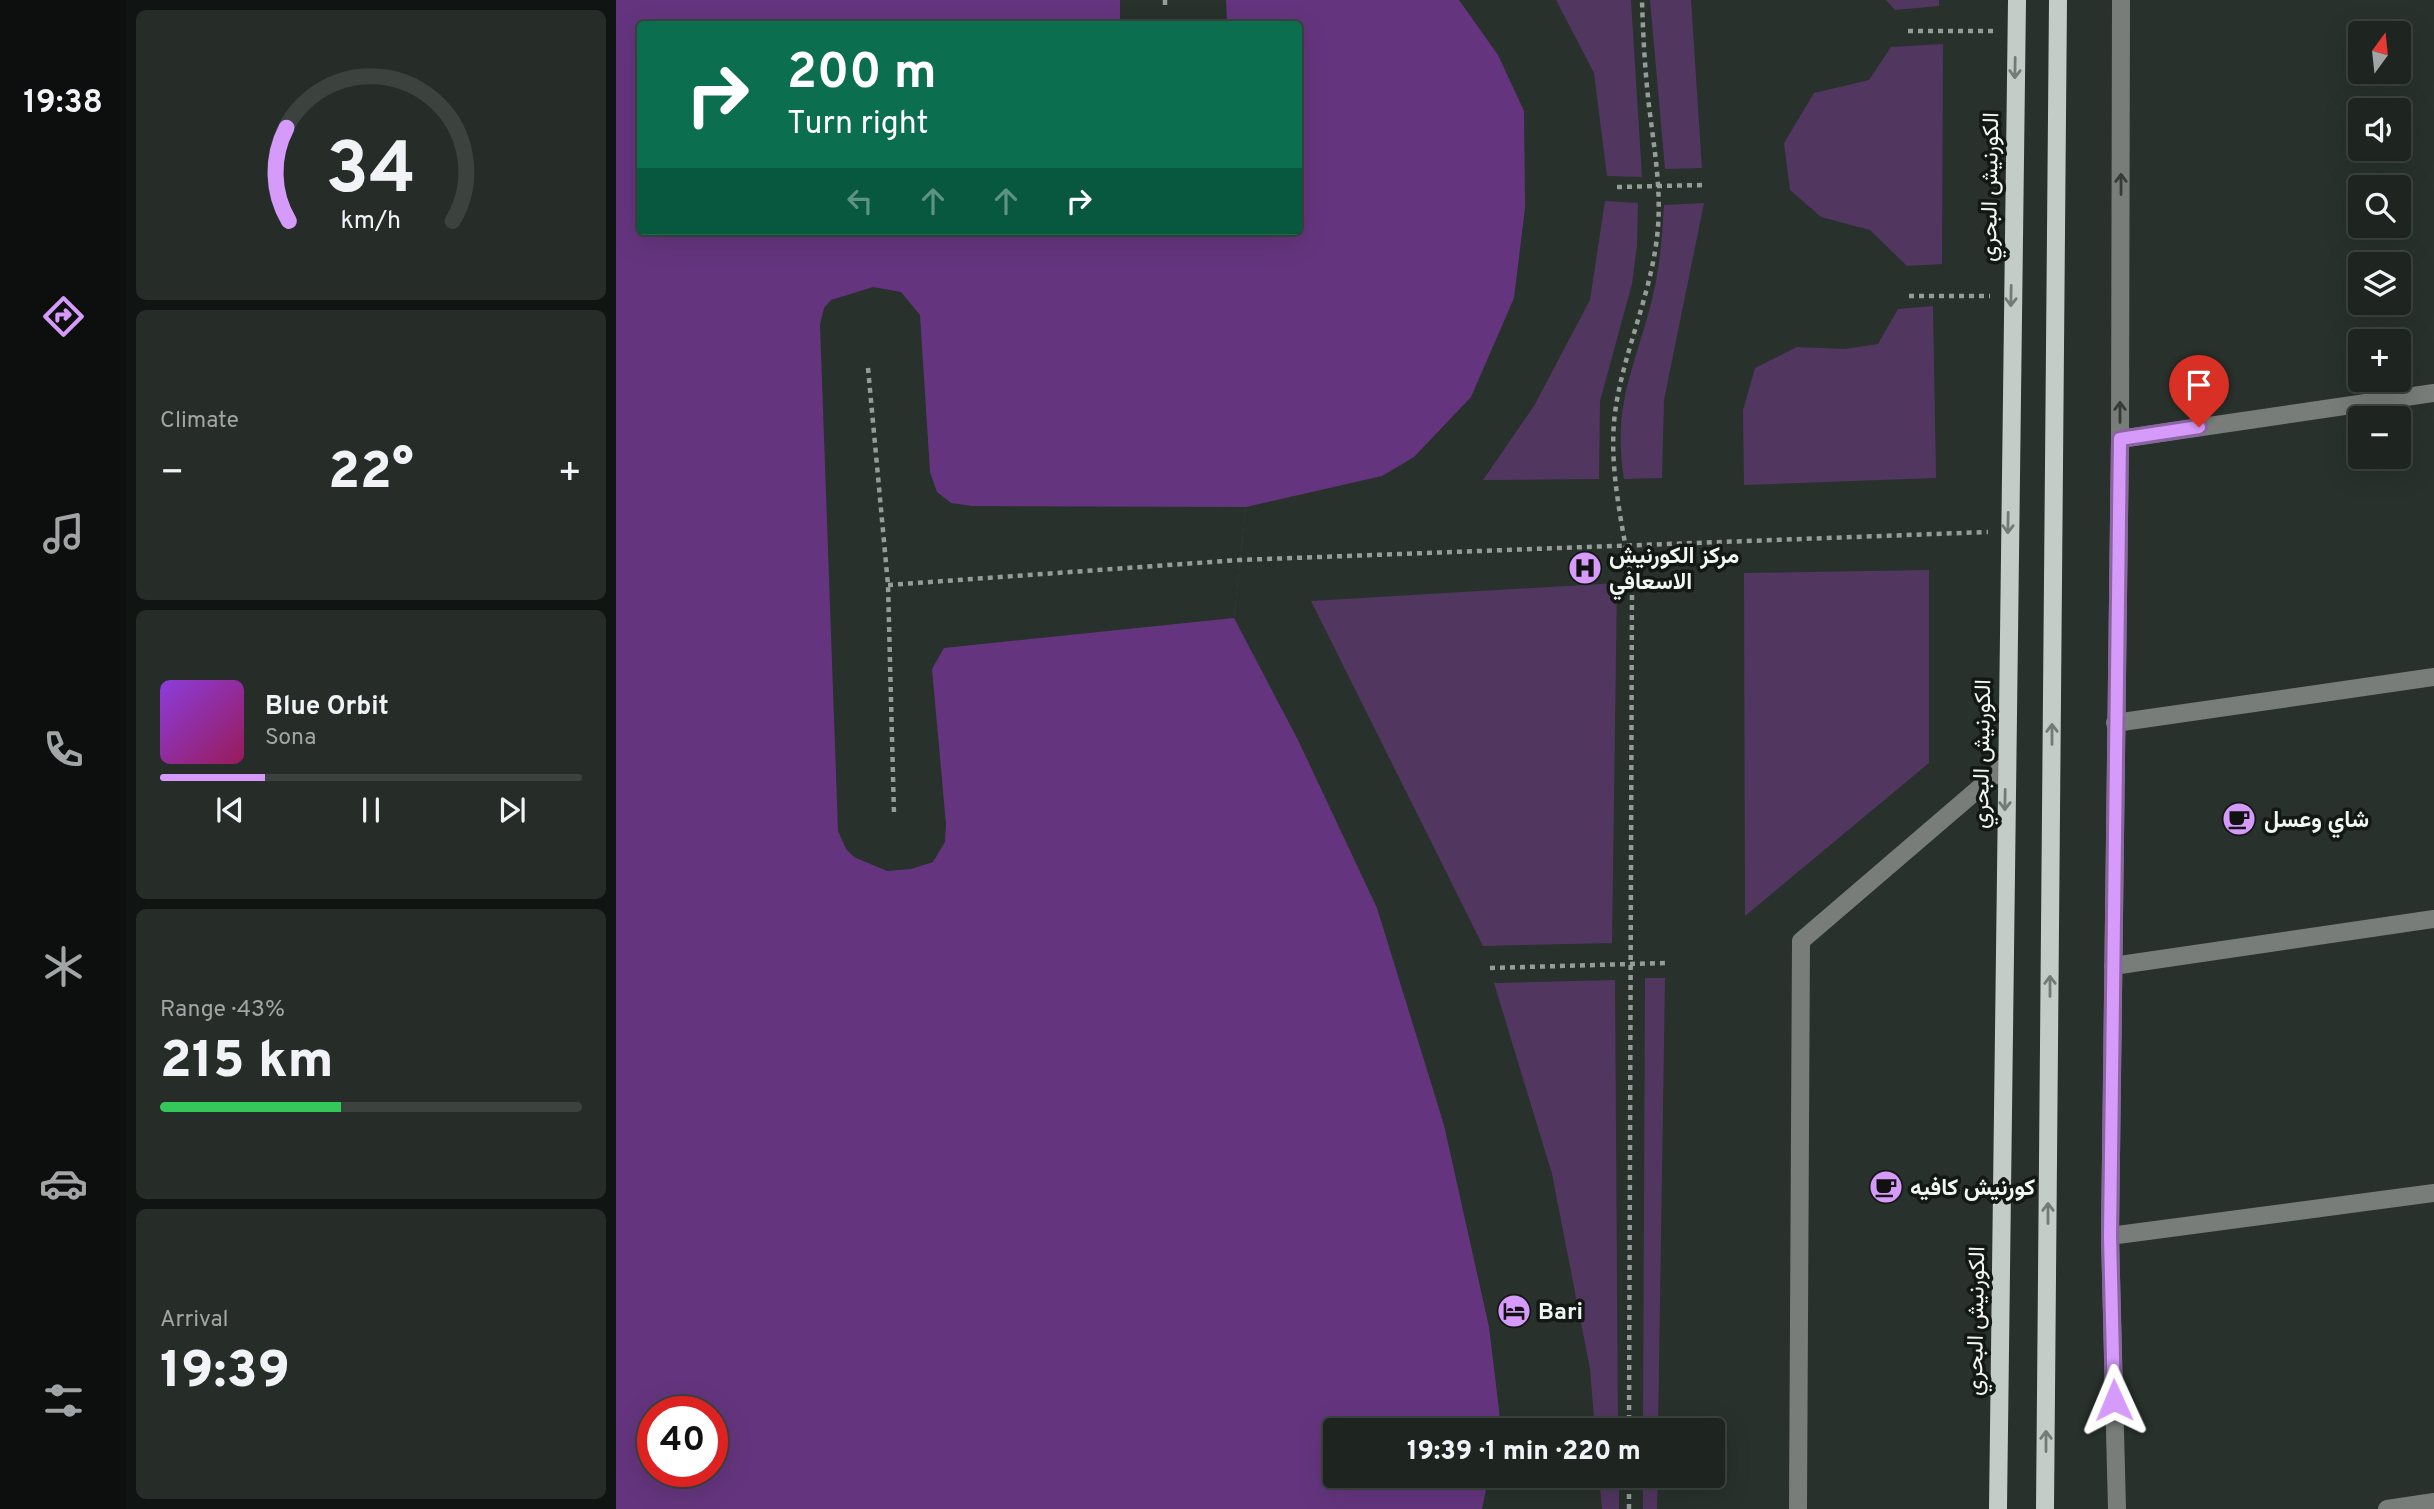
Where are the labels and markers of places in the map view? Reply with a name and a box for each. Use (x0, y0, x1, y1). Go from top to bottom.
pin (2169, 355, 2229, 427)
place label: مركز الكورنيش الاسعافي (1609, 543, 1739, 601)
hospital icon: مركز الكورنيش الاسعافي (1566, 549, 1604, 587)
cafe icon: شاي وعسل (2220, 800, 2258, 838)
place label: شاي وعسل (2264, 807, 2369, 838)
cafe icon: كورنيش كافيه (1867, 1168, 1905, 1206)
place label: كورنيش كافيه (1910, 1175, 2035, 1204)
hotel icon: Bari (1495, 1292, 1533, 1330)
place label: Bari (1538, 1299, 1583, 1328)

